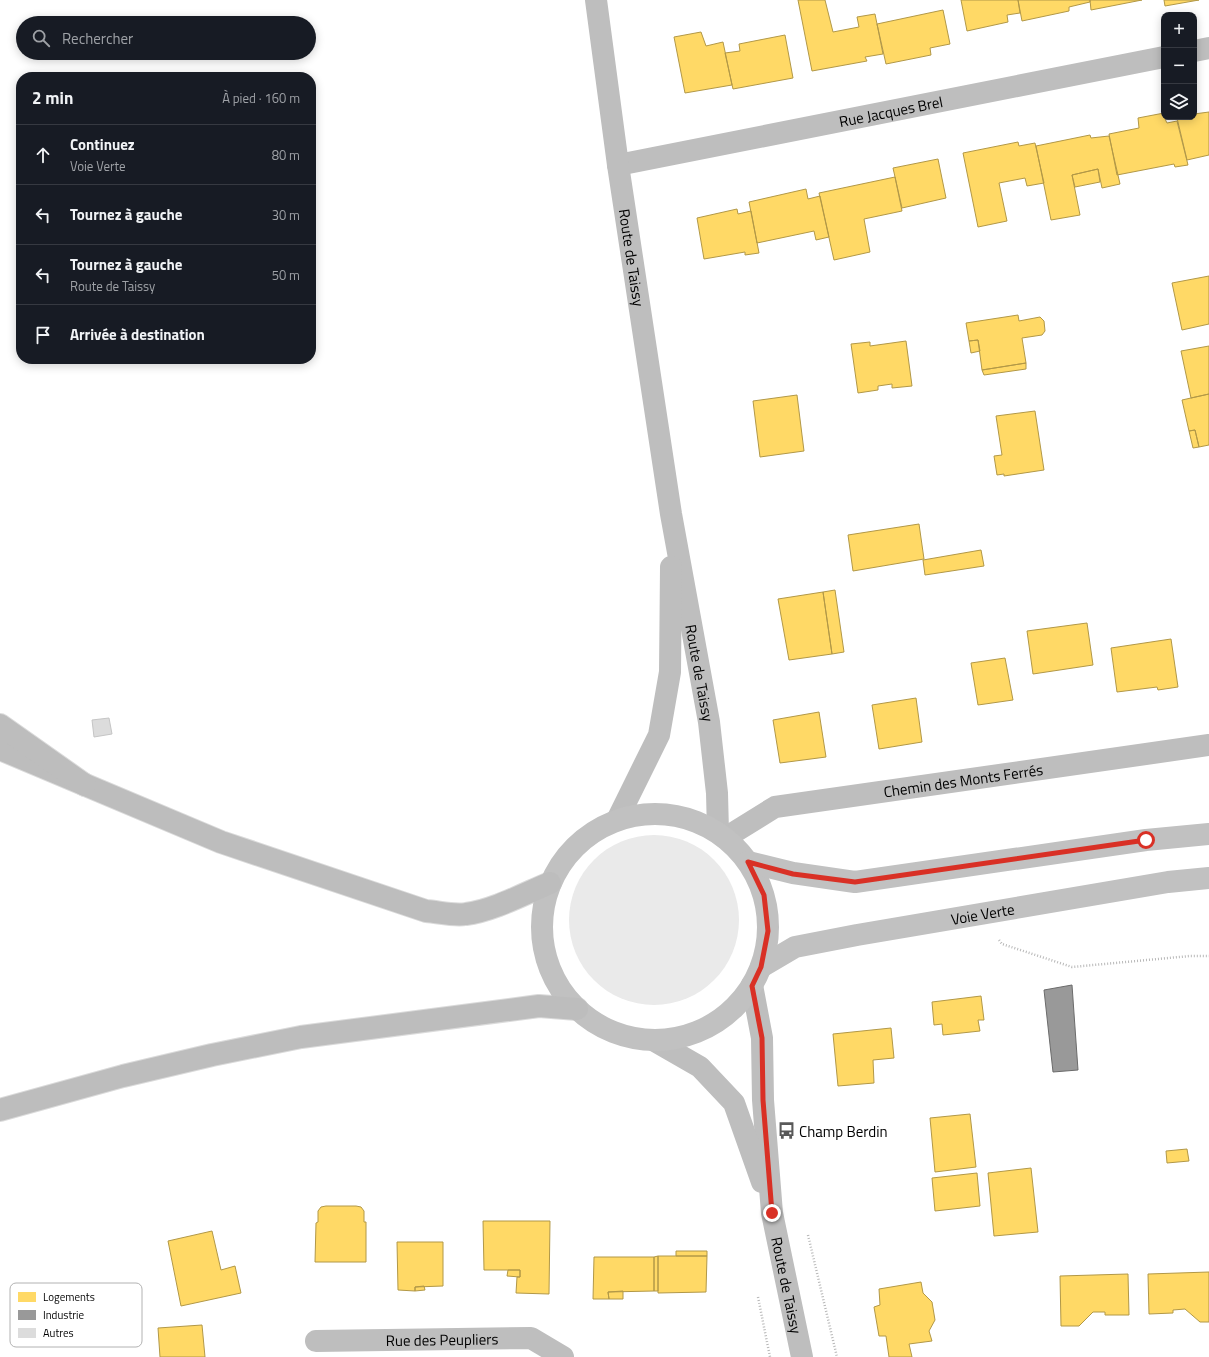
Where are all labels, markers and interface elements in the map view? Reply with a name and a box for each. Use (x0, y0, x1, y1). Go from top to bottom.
map controls (1161, 12, 1197, 120)
button: + (1161, 12, 1197, 48)
search box (16, 16, 316, 60)
icon: search (30, 27, 52, 49)
text: Rechercher (62, 27, 133, 50)
button: − (1161, 48, 1197, 84)
button: layers (1161, 84, 1197, 120)
text: 2 min (32, 85, 73, 111)
text: À pied · 160 m (222, 88, 300, 108)
street label: Rue Jacques Brel (837, 90, 945, 133)
text: Continuez (70, 133, 135, 156)
icon: ahead (32, 144, 54, 166)
text: 80 m (272, 145, 300, 165)
text: Voie Verte (70, 156, 126, 176)
text: Tournez à gauche (70, 203, 182, 226)
icon: left (32, 204, 54, 226)
text: 30 m (272, 205, 300, 225)
street label: Route de Taissy (613, 207, 651, 308)
text: Tournez à gauche (70, 253, 182, 276)
icon: left (32, 264, 54, 286)
text: 50 m (272, 265, 300, 285)
text: Route de Taissy (70, 276, 155, 296)
text: Arrivée à destination (70, 323, 205, 346)
icon: arrive (32, 324, 54, 346)
street label: Route de Taissy (680, 622, 720, 723)
street label: Chemin des Monts Ferrés (882, 757, 1045, 803)
route start (1137, 831, 1155, 849)
street label: Voie Verte (949, 897, 1016, 930)
place label: Champ Berdin (799, 1120, 888, 1143)
bus stop icon: Champ Berdin (776, 1121, 796, 1141)
route end (763, 1204, 781, 1222)
street label: Route de Taissy (766, 1235, 808, 1336)
legend (10, 1283, 142, 1347)
text: Logements (43, 1289, 95, 1305)
text: Industrie (43, 1307, 84, 1323)
text: Autres (43, 1325, 74, 1341)
street label: Rue des Peupliers (385, 1327, 499, 1352)

